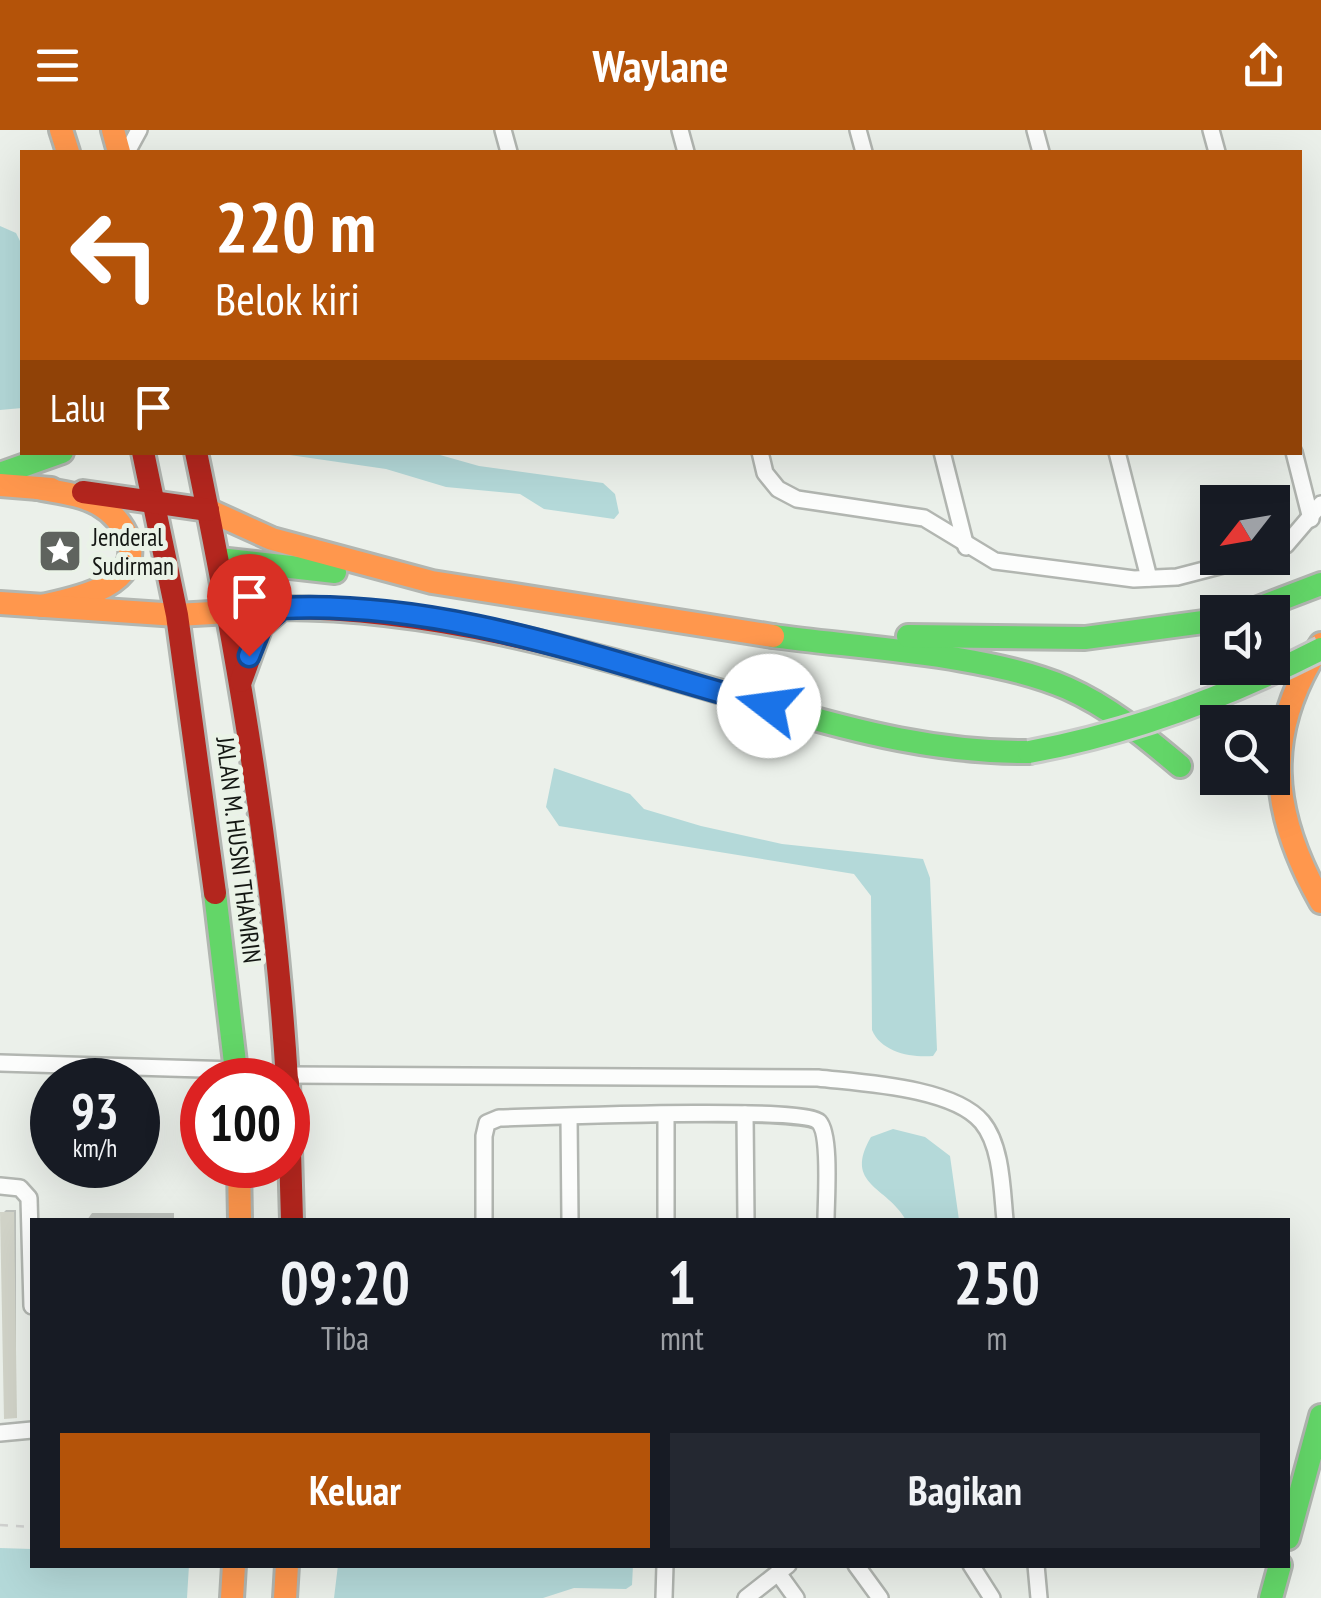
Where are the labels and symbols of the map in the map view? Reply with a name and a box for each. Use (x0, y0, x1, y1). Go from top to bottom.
north arrow (1200, 485, 1290, 575)
place label: Jenderal Sudirman (91, 521, 174, 582)
place icon: Jenderal Sudirman (37, 528, 83, 574)
pin (207, 554, 292, 657)
position arrow (717, 654, 821, 758)
street label: JALAN M. HUSNI THAMRIN (209, 734, 269, 965)
speed limit sign: 100 (180, 1058, 310, 1188)

